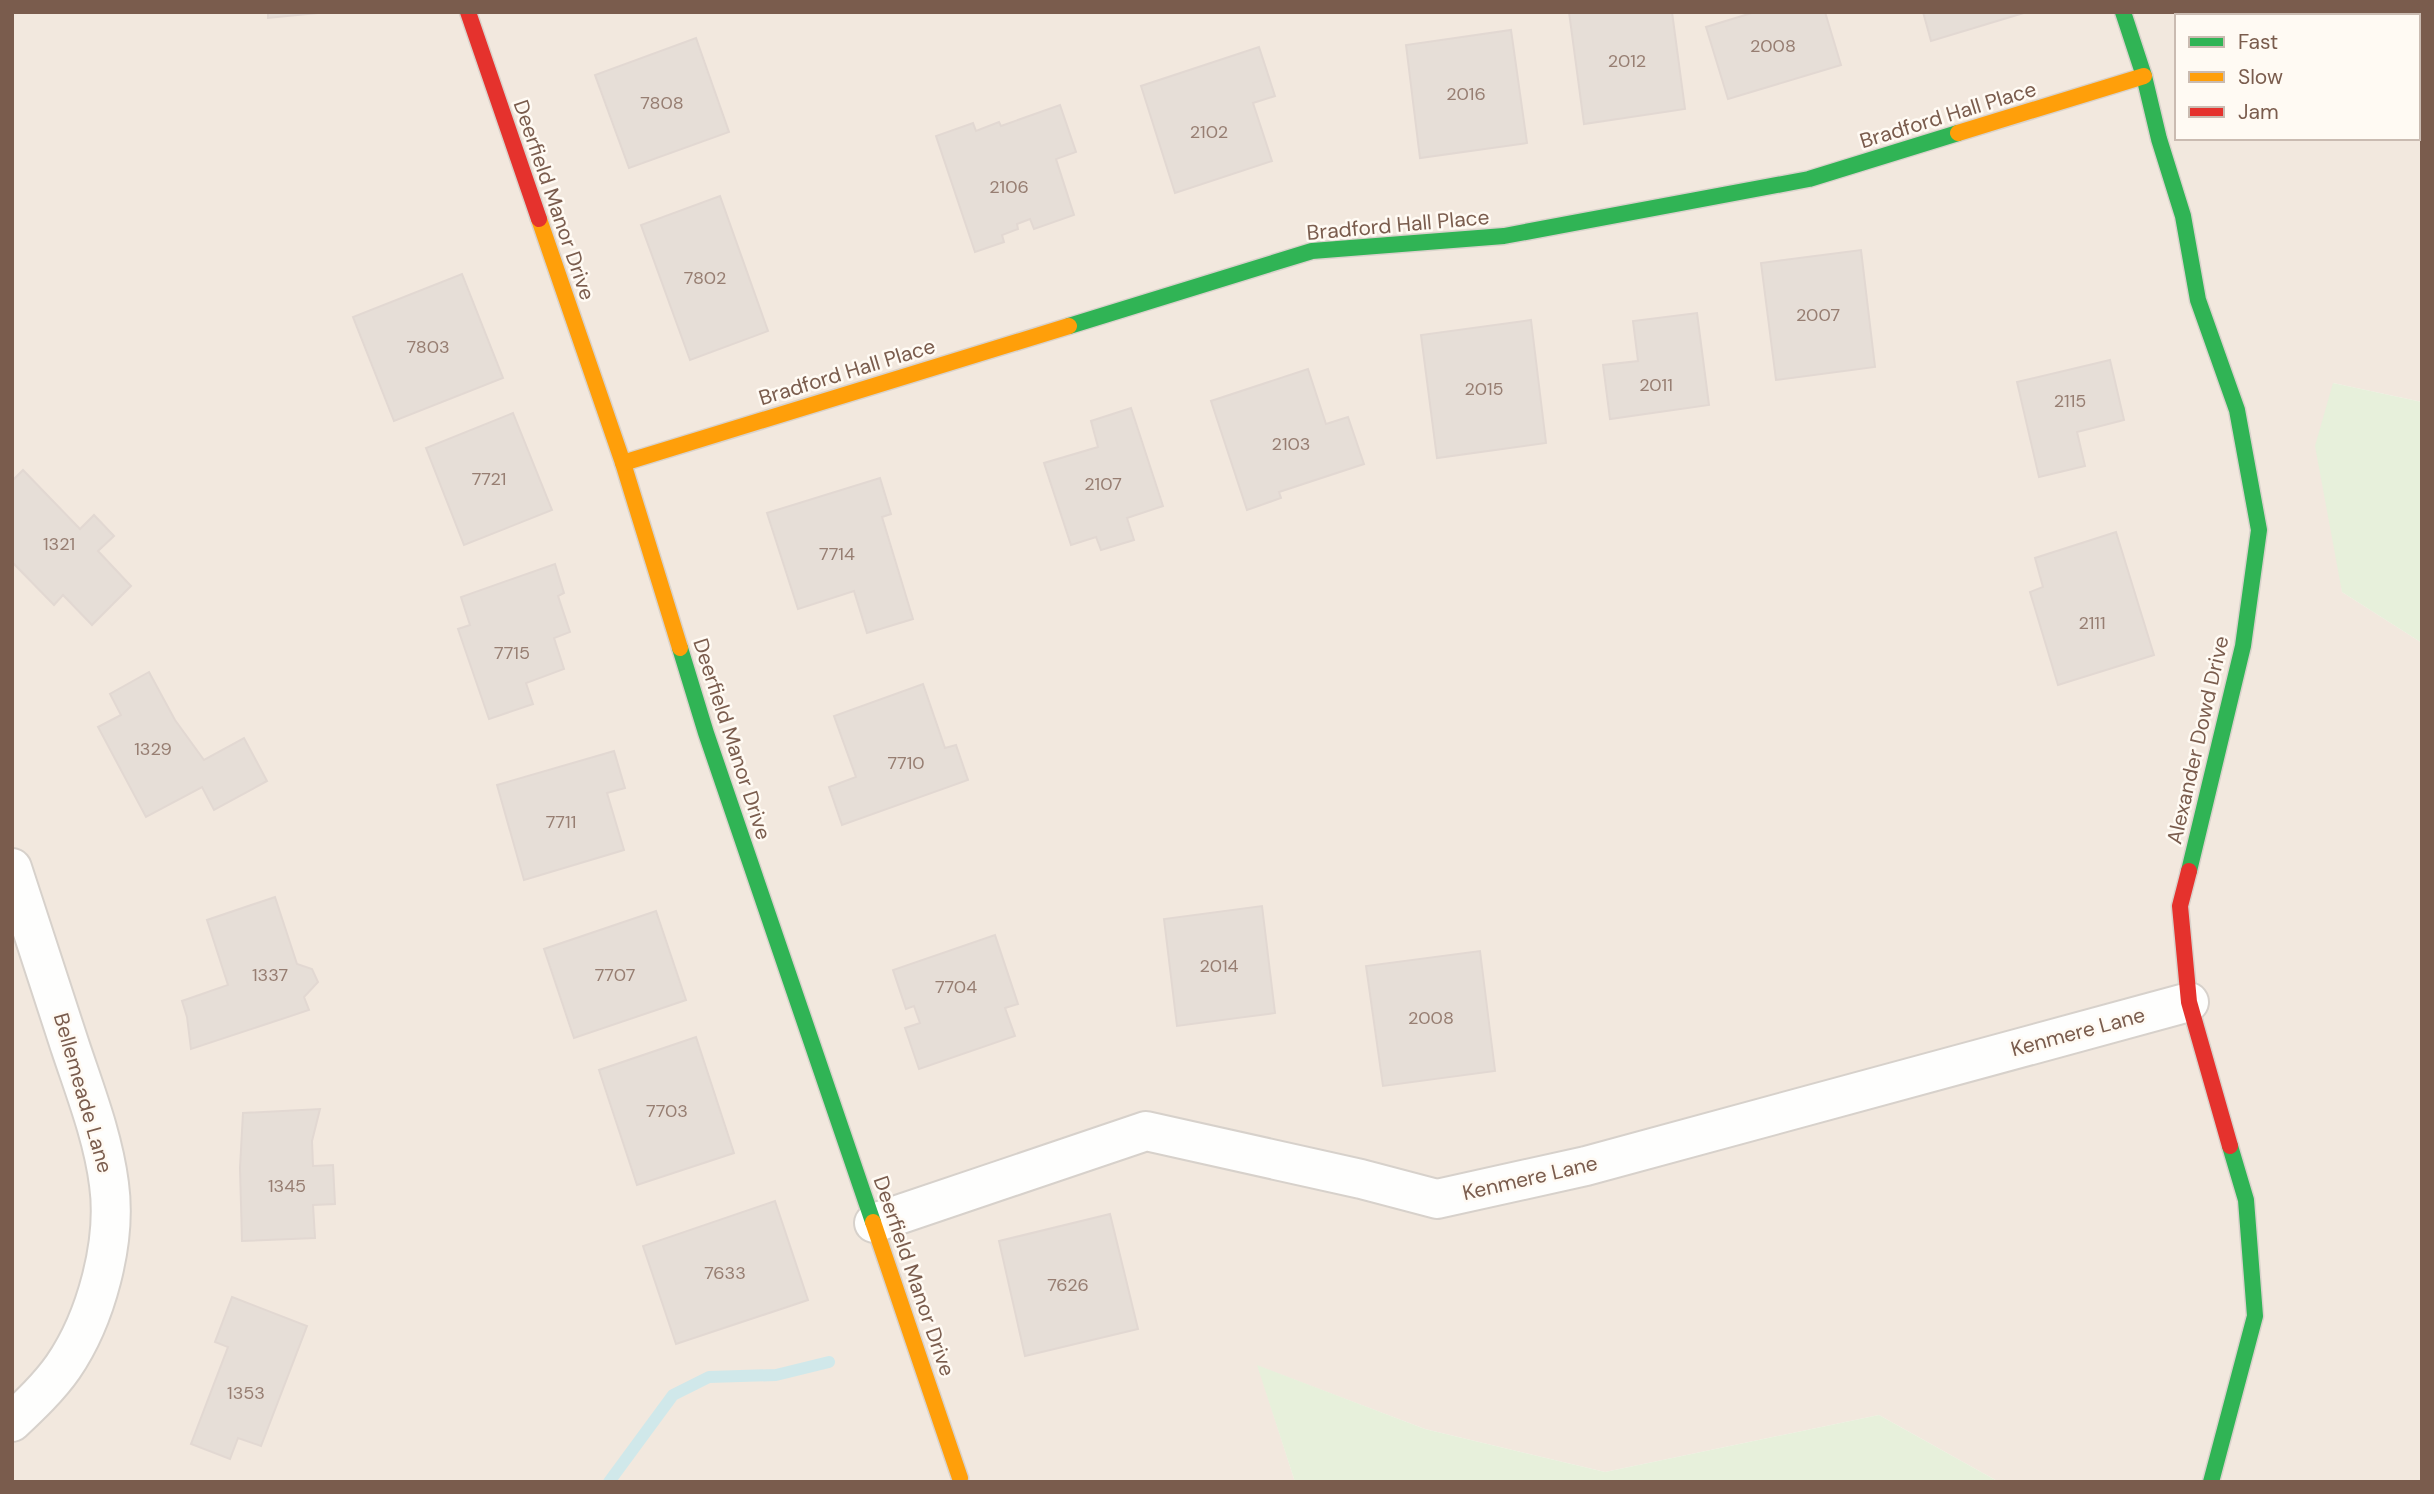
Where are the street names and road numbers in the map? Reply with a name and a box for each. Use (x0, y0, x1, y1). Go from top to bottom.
street label: Bradford Hall Place (1856, 75, 2040, 155)
street label: Deerfield Manor Drive (507, 96, 601, 304)
street label: Bradford Hall Place (1306, 203, 1491, 247)
street label: Bradford Hall Place (755, 332, 939, 412)
street label: Alexander Dowd Drive (2160, 633, 2236, 847)
street label: Deerfield Manor Drive (686, 635, 778, 843)
street label: Kenmere Lane (2008, 1001, 2148, 1063)
street label: Bellemeade Lane (47, 1010, 119, 1176)
street label: Kenmere Lane (1460, 1149, 1600, 1207)
street label: Deerfield Manor Drive (867, 1172, 961, 1380)

